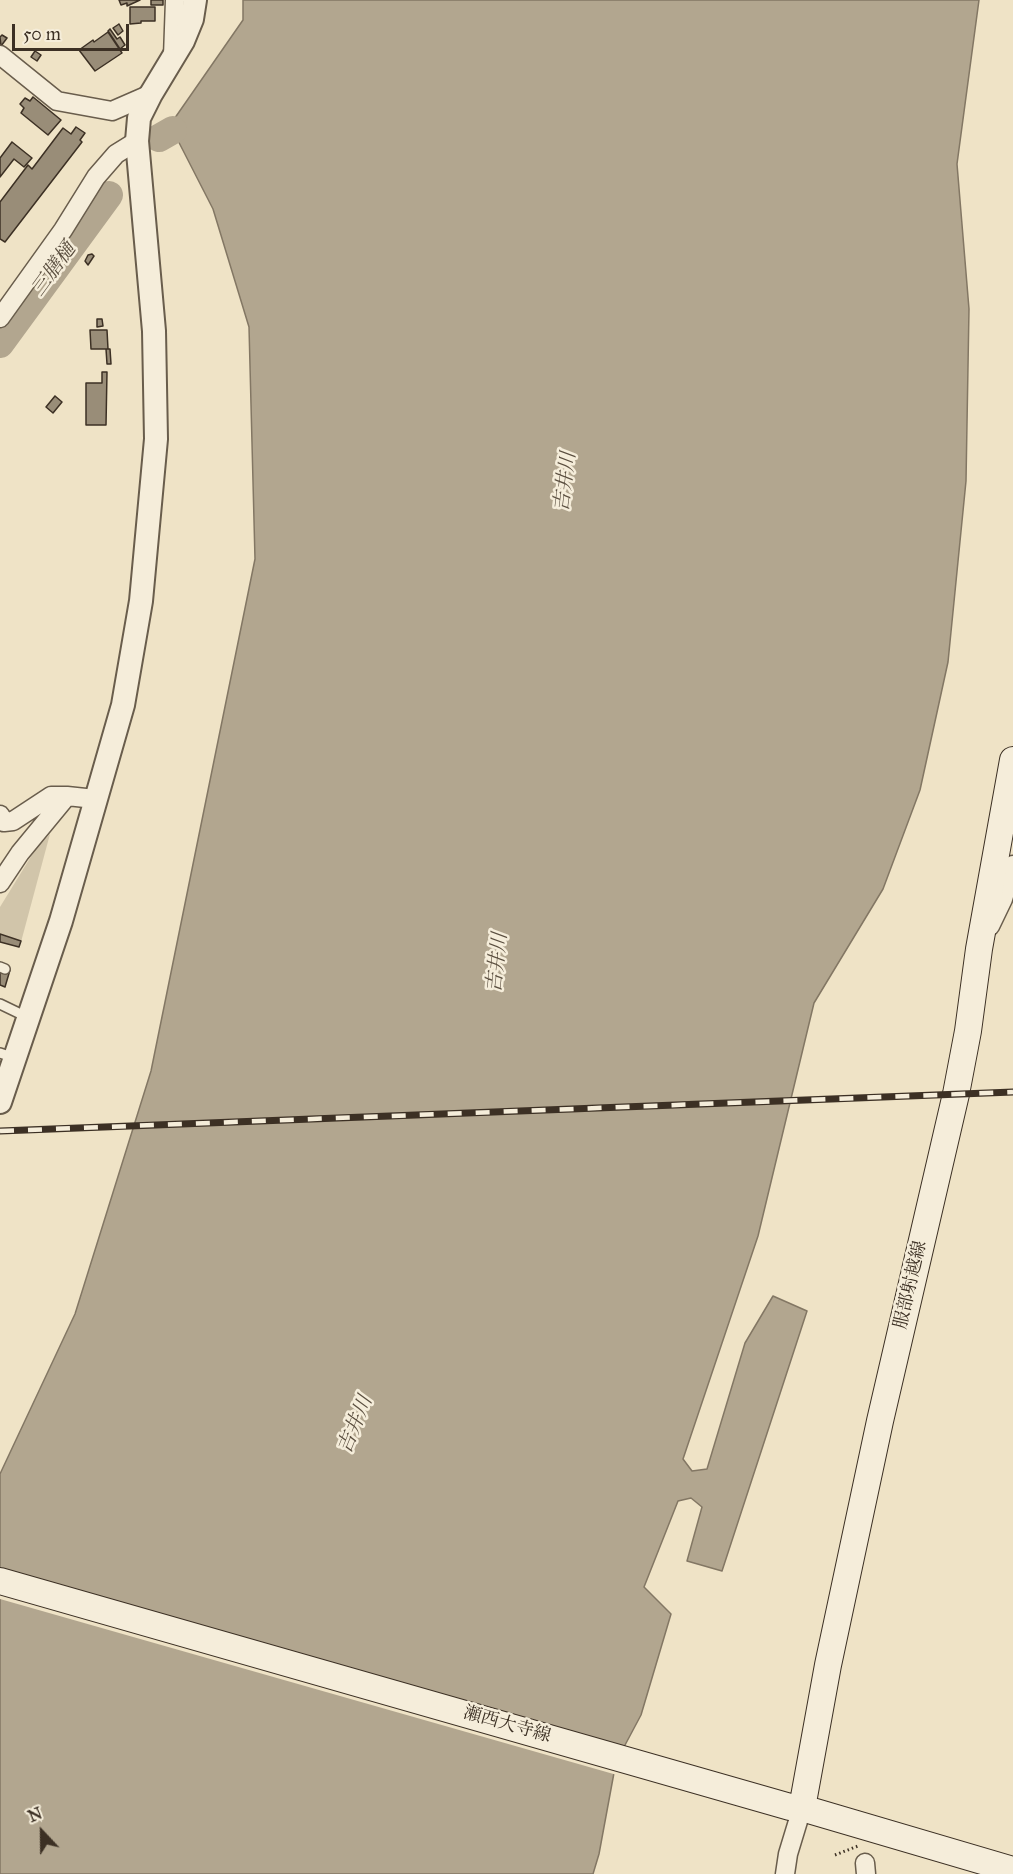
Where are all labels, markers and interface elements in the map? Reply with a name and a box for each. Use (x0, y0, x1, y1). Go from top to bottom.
scale bar (15, 12, 132, 50)
text: 50 m (23, 23, 61, 45)
water label: 三膳樋 (27, 239, 81, 301)
water label: 吉井川 (550, 451, 582, 513)
water label: 吉井川 (483, 932, 513, 994)
street label: 服部射越線 (890, 1239, 932, 1331)
water label: 吉井川 (334, 1393, 378, 1457)
street label: 瀬西大寺線 (461, 1702, 553, 1748)
north arrow (12, 1802, 72, 1862)
text: N (25, 1803, 45, 1826)

